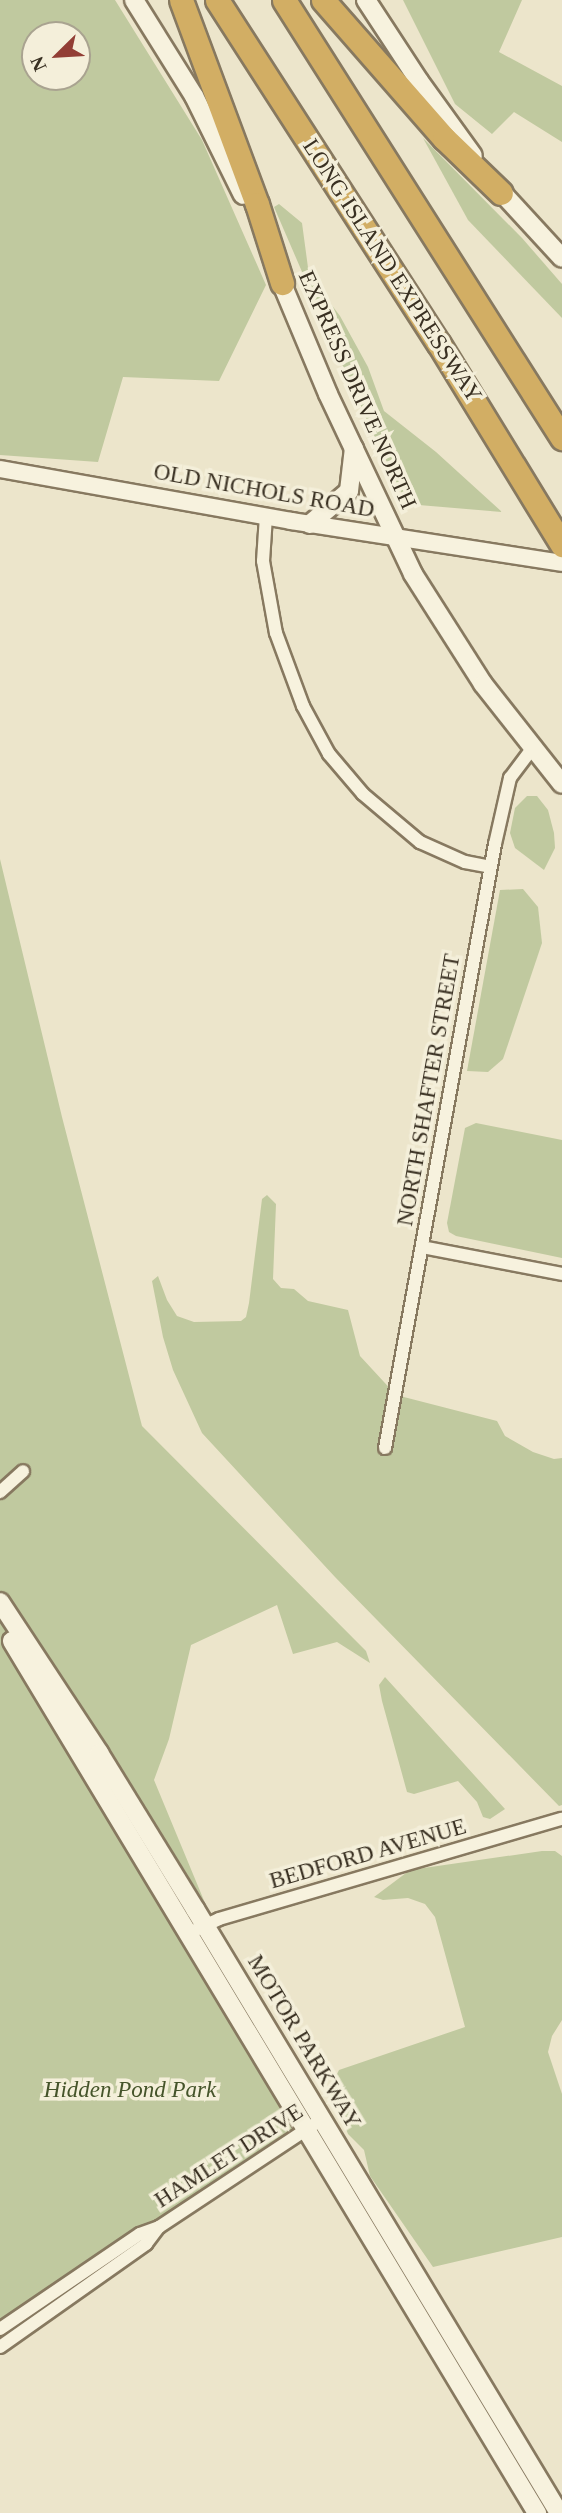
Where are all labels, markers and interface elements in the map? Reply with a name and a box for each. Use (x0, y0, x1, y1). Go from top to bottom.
north arrow (21, 21, 91, 91)
text: N (26, 53, 51, 74)
street label: LONG ISLAND EXPRESSWAY (296, 134, 488, 408)
street label: EXPRESS DRIVE NORTH (292, 267, 422, 513)
street label: OLD NICHOLS ROAD (151, 458, 377, 524)
street label: NORTH SHAFTER STREET (391, 952, 467, 1228)
street label: BEDFORD AVENUE (266, 1813, 470, 1895)
street label: MOTOR PARKWAY (241, 1950, 367, 2134)
park label: Hidden Pond Park (44, 2076, 216, 2104)
street label: HAMLET DRIVE (149, 2098, 309, 2214)

